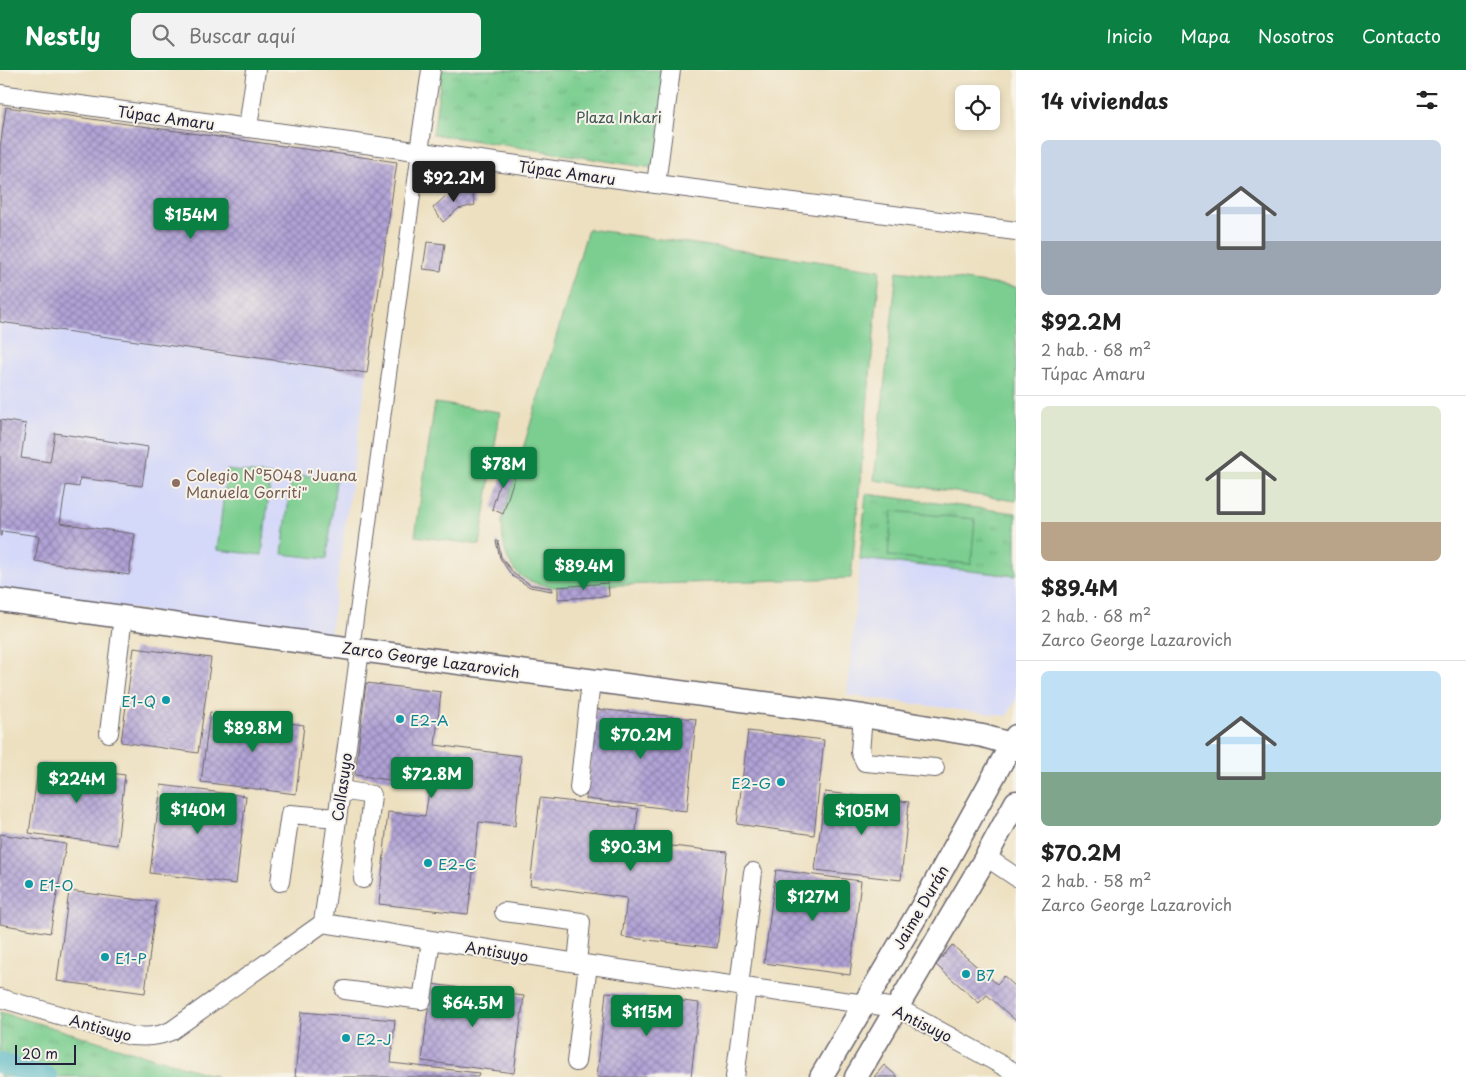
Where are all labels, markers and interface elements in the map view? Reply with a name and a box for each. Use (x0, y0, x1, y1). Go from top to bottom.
search box (131, 13, 481, 58)
text: Nestly (25, 17, 101, 53)
icon: search (149, 21, 177, 49)
text: Buscar aquí (189, 21, 296, 49)
text: Inicio (1106, 22, 1153, 49)
text: Mapa (1181, 22, 1230, 49)
text: Nosotros (1258, 22, 1334, 49)
text: Contacto (1362, 22, 1441, 49)
text: 14 viviendas (1041, 84, 1168, 116)
map controls (955, 85, 1000, 130)
button: locate (955, 85, 1000, 130)
icon: filters (1413, 86, 1441, 114)
street label: Túpac Amaru (116, 99, 216, 135)
park label: Plaza Inkari (576, 105, 662, 128)
street label: Túpac Amaru (517, 154, 617, 190)
pin: $92.2M (413, 160, 495, 203)
text: $92.2M (423, 165, 485, 189)
icon: home (1196, 173, 1286, 263)
pin: $154M (156, 198, 226, 240)
text: $154M (165, 202, 218, 226)
text: $92.2M (1041, 305, 1122, 337)
text: 2 hab. · 68 m² (1041, 337, 1151, 361)
text: Túpac Amaru (1041, 361, 1145, 385)
icon: home (1196, 438, 1286, 528)
pin: $78M (474, 446, 534, 489)
text: $78M (482, 451, 526, 475)
place label: Colegio Nº5048 "Juana Manuela Gorriti" (186, 463, 358, 503)
marker: Colegio Nº5048 "Juana Manuela Gorriti" (170, 477, 182, 489)
pin: $89.4M (543, 548, 625, 591)
text: $89.4M (555, 553, 613, 577)
text: $89.4M (1041, 571, 1118, 603)
text: 2 hab. · 68 m² (1041, 603, 1151, 627)
text: Zarco George Lazarovich (1041, 627, 1232, 651)
street label: Zarco George Lazarovich (341, 635, 521, 683)
place label: E1-Q (121, 689, 156, 712)
marker: E1-Q (160, 694, 172, 706)
icon: home (1196, 703, 1286, 793)
place label: E2-A (410, 708, 448, 731)
pin: $89.8M (212, 710, 294, 753)
marker: E2-A (394, 713, 406, 725)
text: $89.8M (224, 715, 282, 739)
pin: $70.2M (600, 718, 682, 760)
text: $70.2M (610, 722, 672, 746)
street label: Collasuyo (325, 751, 357, 823)
pin: $72.8M (391, 756, 473, 799)
text: $72.8M (402, 761, 462, 785)
pin: $224M (42, 762, 112, 804)
text: $224M (48, 766, 106, 790)
place label: E2-G (731, 771, 771, 794)
marker: E2-G (775, 776, 787, 788)
pin: $140M (163, 792, 233, 835)
pin: $105M (827, 794, 897, 836)
text: $140M (171, 797, 225, 821)
text: $105M (835, 798, 889, 822)
pin: $90.3M (590, 830, 672, 872)
text: $90.3M (600, 834, 662, 858)
text: $70.2M (1041, 836, 1121, 868)
place label: E2-C (438, 852, 477, 875)
marker: E2-C (422, 857, 434, 869)
street label: Jaime Durán (887, 861, 953, 953)
text: 2 hab. · 58 m² (1041, 868, 1152, 892)
place label: E1-O (39, 873, 74, 896)
marker: E1-O (23, 878, 35, 890)
pin: $127M (778, 880, 848, 922)
text: $127M (787, 884, 839, 908)
text: Zarco George Lazarovich (1041, 892, 1232, 916)
street label: Antisuyo (464, 935, 530, 967)
place label: E1-P (115, 946, 147, 969)
marker: E1-P (99, 951, 111, 963)
place label: B7 (976, 963, 995, 986)
marker: B7 (960, 968, 972, 980)
pin: $64.5M (432, 986, 514, 1028)
text: $64.5M (442, 990, 504, 1014)
pin: $115M (612, 994, 682, 1037)
text: $115M (622, 999, 672, 1023)
street label: Antisuyo (889, 999, 957, 1047)
street label: Antisuyo (67, 1008, 135, 1046)
place label: E2-J (356, 1027, 392, 1050)
marker: E2-J (340, 1032, 352, 1044)
scale bar (15, 1042, 76, 1065)
text: 20 m (22, 1043, 58, 1064)

